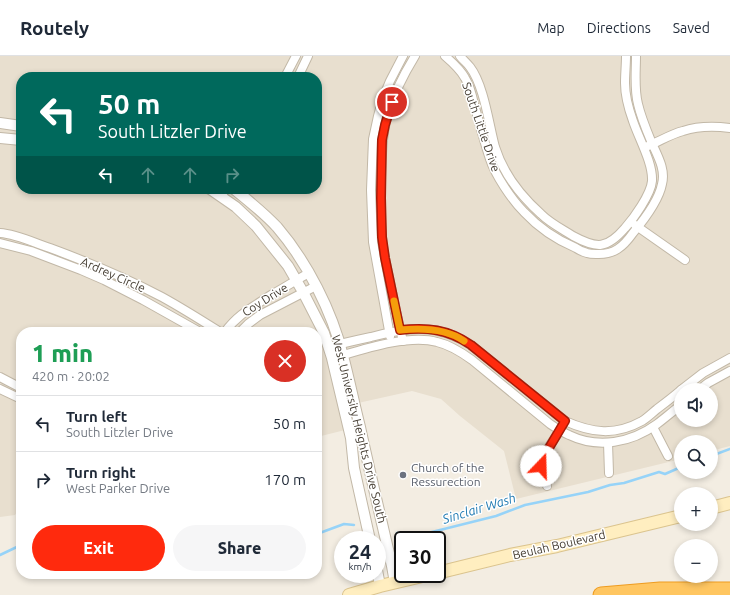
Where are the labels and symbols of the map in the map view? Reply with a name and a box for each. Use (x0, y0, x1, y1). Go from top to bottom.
street label: South Little Drive (460, 80, 503, 173)
pin (375, 85, 409, 119)
street label: Ardrey Circle (79, 255, 147, 295)
street label: Coy Drive (240, 280, 290, 319)
street label: West University Heights Drive South (330, 333, 389, 524)
position arrow (520, 445, 562, 487)
place label: Church of the Ressurection (411, 461, 484, 488)
marker: Church of the Ressurection (398, 470, 408, 480)
water label: Sinclair Wash (440, 490, 517, 526)
street label: Beulah Boulevard (511, 528, 607, 562)
speed limit sign: 30 (394, 531, 446, 583)

